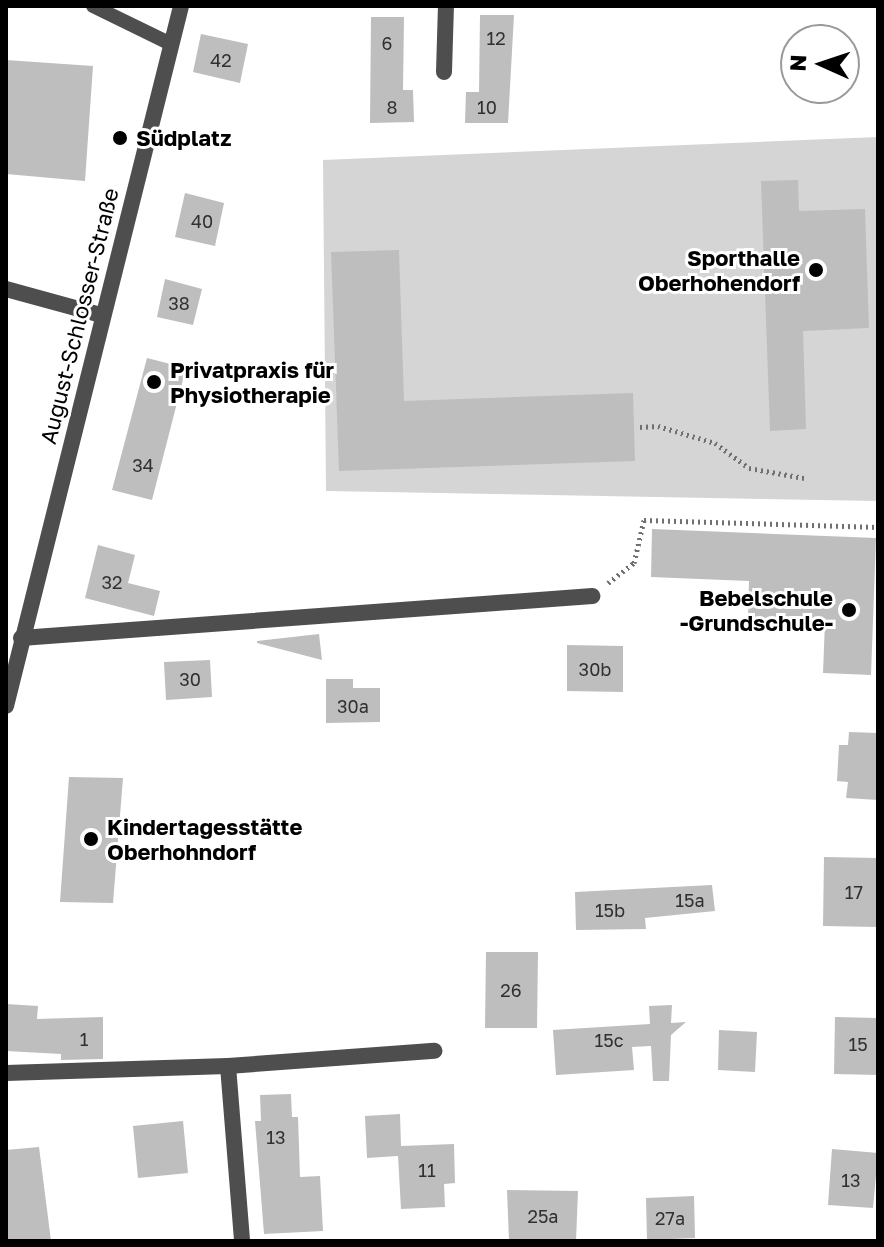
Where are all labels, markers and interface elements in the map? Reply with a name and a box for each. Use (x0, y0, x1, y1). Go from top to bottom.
north arrow (780, 24, 860, 104)
house number: 12 (486, 27, 506, 49)
house number: 6 (382, 32, 392, 54)
house number: 42 (210, 49, 232, 71)
text: N (784, 54, 811, 72)
house number: 8 (387, 96, 397, 118)
house number: 10 (477, 96, 497, 118)
place label: Südplatz (136, 125, 231, 151)
marker: Südplatz (111, 129, 129, 147)
street label: August-Schlosser-Straße (34, 185, 124, 447)
house number: 40 (191, 210, 213, 232)
place label: Sporthalle Oberhohendorf (638, 244, 800, 296)
marker: Sporthalle Oberhohendorf (807, 261, 825, 279)
house number: 38 (168, 292, 190, 314)
place label: Privatpraxis für Physiotherapie (170, 356, 334, 408)
marker: Privatpraxis für Physiotherapie (145, 373, 163, 391)
house number: 34 (132, 454, 154, 476)
house number: 32 (102, 571, 122, 593)
place label: Bebelschule -Grundschule- (680, 584, 833, 636)
marker: Bebelschule -Grundschule- (840, 601, 858, 619)
house number: 30b (579, 658, 611, 680)
house number: 30 (179, 668, 201, 690)
house number: 30a (337, 695, 369, 717)
place label: Kindertagesstätte Oberhohndorf (107, 813, 302, 864)
marker: Kindertagesstätte Oberhohndorf (82, 830, 100, 848)
house number: 17 (845, 881, 863, 903)
house number: 15a (675, 889, 705, 911)
house number: 15b (595, 899, 625, 921)
house number: 26 (500, 979, 522, 1001)
house number: 1 (80, 1028, 88, 1050)
house number: 15c (595, 1029, 623, 1051)
house number: 15 (848, 1033, 868, 1055)
house number: 13 (266, 1126, 286, 1148)
house number: 11 (418, 1159, 436, 1181)
house number: 13 (841, 1169, 861, 1191)
house number: 25a (527, 1205, 559, 1227)
house number: 27a (655, 1207, 685, 1229)

